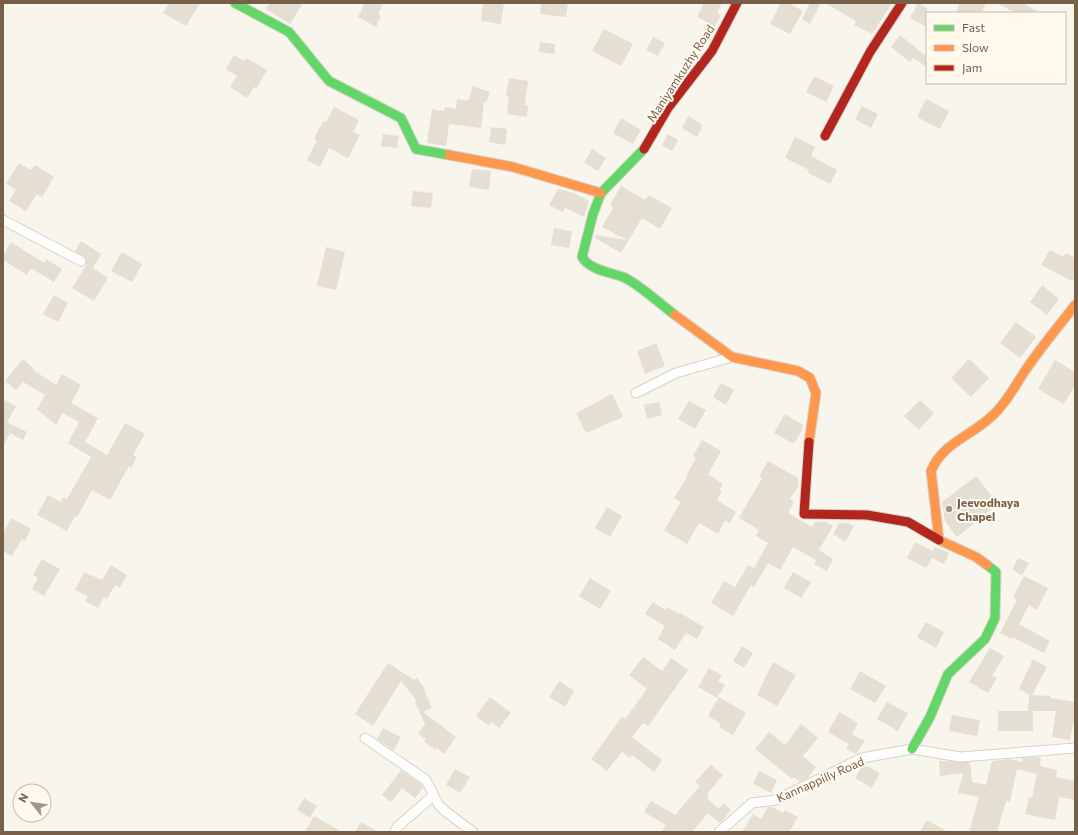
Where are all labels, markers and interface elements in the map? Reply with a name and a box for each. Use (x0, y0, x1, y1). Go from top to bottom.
legend (926, 12, 1066, 84)
text: Fast (962, 20, 985, 34)
street label: Maniyamkuzhy Road (643, 22, 717, 124)
text: Slow (962, 40, 989, 54)
text: Jam (962, 60, 982, 75)
place label: Jeevodhaya Chapel (957, 495, 1020, 523)
marker: Jeevodhaya Chapel (944, 504, 954, 514)
street label: Kannappilly Road (774, 753, 866, 805)
north arrow (12, 783, 52, 823)
text: N (15, 791, 31, 805)

